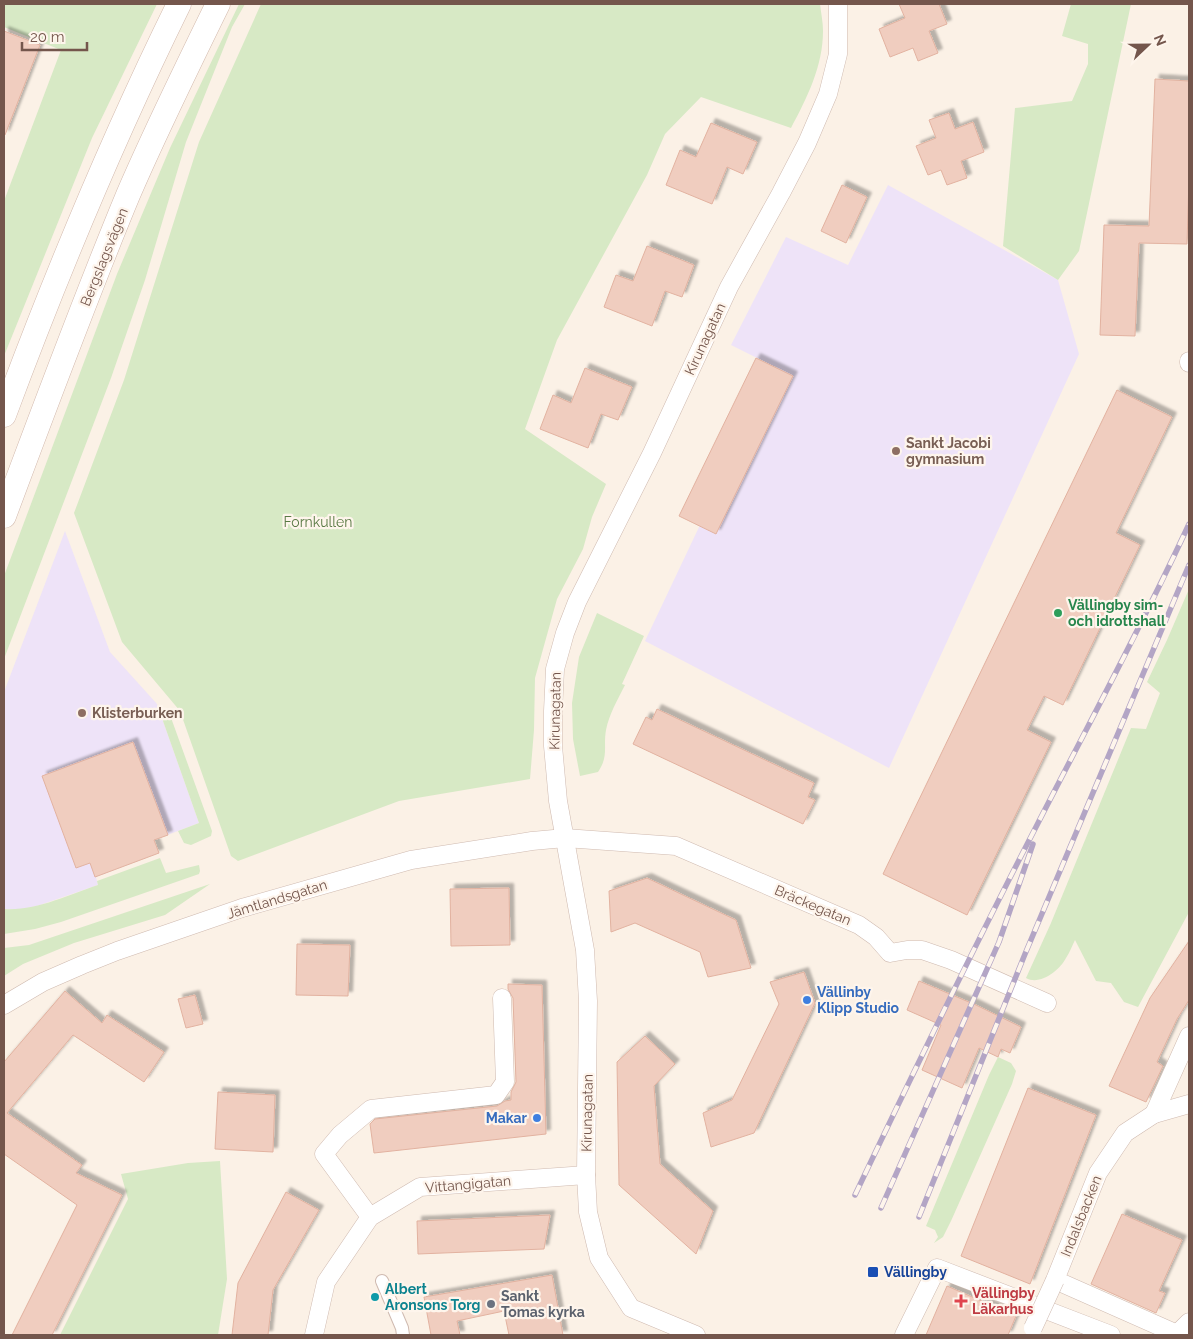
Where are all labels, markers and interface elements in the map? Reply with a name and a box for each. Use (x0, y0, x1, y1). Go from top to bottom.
scale bar (22, 20, 88, 52)
north arrow (1123, 20, 1173, 70)
text: 20 m (30, 28, 65, 46)
text: N (1151, 32, 1169, 48)
street label: Bergslagsvägen (77, 206, 131, 308)
street label: Kirunagatan (681, 300, 729, 378)
place label: Sankt Jacobi gymnasium (906, 435, 991, 467)
marker: Sankt Jacobi gymnasium (890, 445, 902, 457)
park label: Fornkullen (284, 514, 352, 530)
place label: Vällingby sim- och idrottshall (1068, 597, 1166, 629)
marker: Vällingby sim- och idrottshall (1052, 607, 1064, 619)
street label: Kirunagatan (546, 672, 564, 750)
place label: Klisterburken (92, 705, 183, 721)
marker: Klisterburken (76, 707, 88, 719)
street label: Jämtlandsgatan (225, 876, 329, 922)
street label: Bräckegatan (772, 882, 854, 928)
place label: Vällinby Klipp Studio (817, 984, 900, 1016)
marker: Vällinby Klipp Studio (801, 994, 813, 1006)
street label: Kirunagatan (578, 1074, 596, 1152)
place label: Makar (486, 1110, 528, 1126)
marker: Makar (531, 1112, 543, 1124)
street label: Vittangigatan (424, 1172, 512, 1196)
street label: Indalsbacken (1057, 1173, 1105, 1259)
place label: Vällingby (884, 1264, 947, 1280)
marker: Vällingby (866, 1265, 880, 1279)
place label: Albert Aronsons Torg (385, 1281, 481, 1313)
place label: Vällingby Läkarhus (972, 1285, 1035, 1317)
place label: Sankt Tomas kyrka (501, 1288, 585, 1320)
marker: Albert Aronsons Torg (369, 1291, 381, 1303)
marker: Vällingby Läkarhus (954, 1294, 968, 1308)
marker: Sankt Tomas kyrka (485, 1298, 497, 1310)

